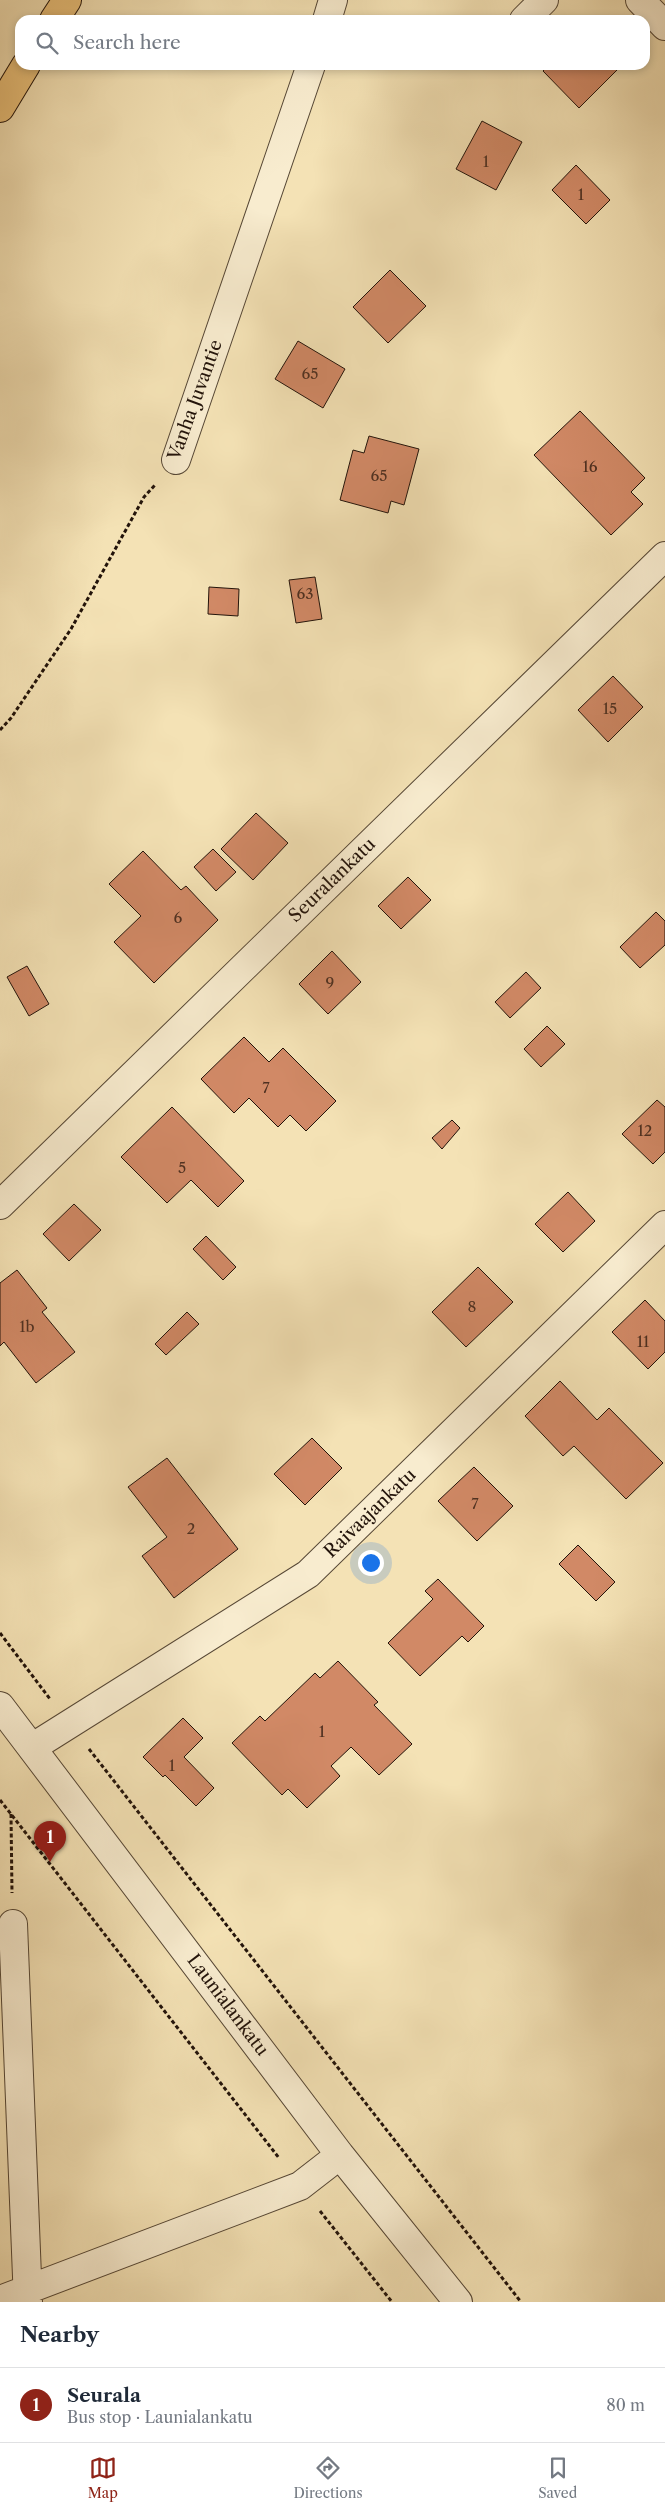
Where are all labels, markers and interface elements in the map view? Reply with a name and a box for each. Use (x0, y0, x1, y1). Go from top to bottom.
search box (15, 15, 650, 70)
icon: search (33, 29, 61, 57)
text: Search here (73, 31, 181, 54)
house number: 1 (483, 152, 490, 171)
house number: 1 (578, 185, 585, 204)
street label: Vanha Juvantie (163, 337, 227, 464)
house number: 65 (302, 364, 318, 383)
house number: 16 (582, 457, 598, 476)
house number: 65 (371, 466, 387, 485)
house number: 63 (296, 584, 314, 603)
house number: 15 (603, 699, 617, 718)
street label: Seuralankatu (284, 833, 380, 927)
house number: 6 (174, 908, 183, 927)
house number: 9 (326, 973, 334, 992)
house number: 7 (262, 1078, 270, 1097)
house number: 12 (638, 1121, 652, 1140)
house number: 5 (178, 1158, 186, 1177)
house number: 8 (468, 1297, 477, 1316)
house number: 1b (19, 1317, 35, 1336)
house number: 11 (637, 1332, 650, 1351)
street label: Raivaajankatu (320, 1464, 420, 1562)
house number: 7 (471, 1494, 479, 1513)
house number: 2 (187, 1519, 195, 1538)
your location (358, 1550, 384, 1576)
house number: 1 (319, 1722, 326, 1741)
house number: 1 (169, 1756, 176, 1775)
pin: 1 (34, 1821, 66, 1862)
street label: Launialankatu (183, 1950, 273, 2060)
text: Nearby (20, 2322, 99, 2347)
text: Seurala (67, 2384, 141, 2407)
text: 1 (32, 2395, 40, 2415)
text: 80 m (606, 2395, 645, 2415)
text: Bus stop · Launialankatu (67, 2407, 253, 2427)
tab: Map (88, 2454, 118, 2502)
tab: Directions (293, 2454, 363, 2502)
tab: Saved (538, 2454, 577, 2502)

